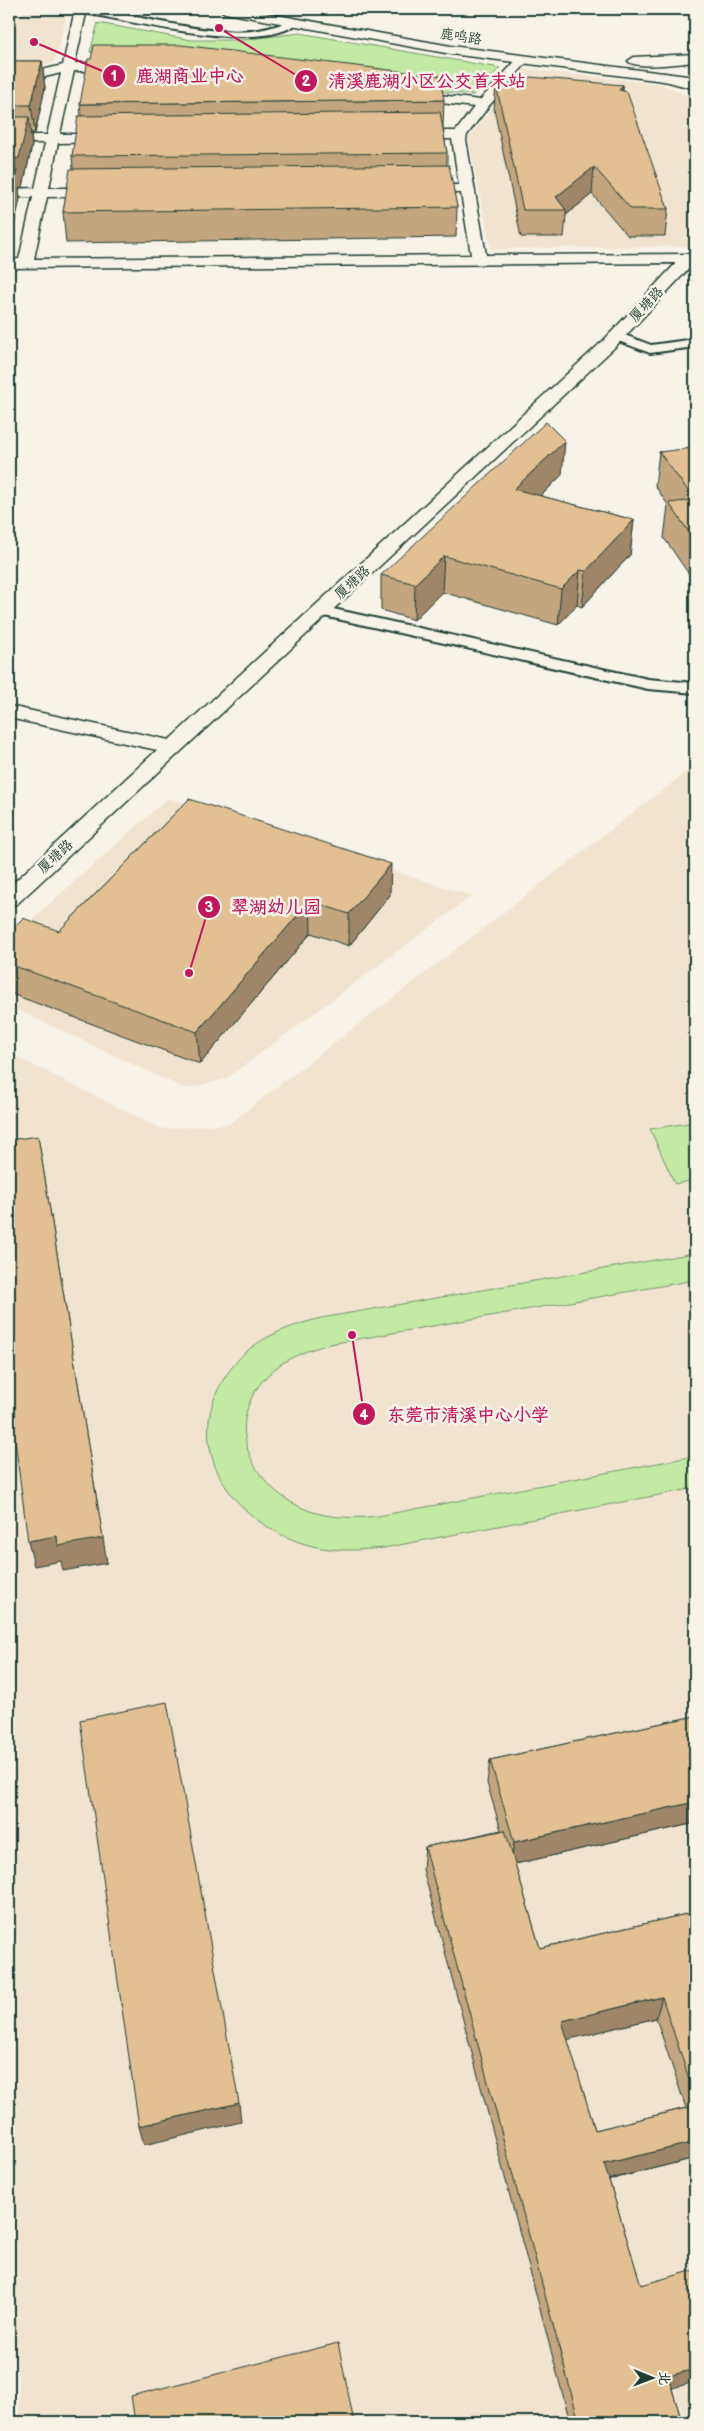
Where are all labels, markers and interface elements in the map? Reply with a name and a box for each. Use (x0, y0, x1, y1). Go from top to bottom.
street label: 鹿鸣路 (439, 25, 483, 48)
callout: 鹿湖商业中心 (101, 59, 254, 92)
callout: 清溪鹿湖小区公交首末站 (293, 64, 536, 97)
text: 鹿湖商业中心 (136, 66, 244, 87)
text: 1 (111, 67, 117, 86)
text: 清溪鹿湖小区公交首末站 (328, 71, 526, 92)
text: 2 (302, 72, 311, 91)
street label: 厦塘路 (626, 283, 667, 325)
street label: 厦塘路 (331, 562, 373, 603)
street label: 厦塘路 (34, 836, 76, 877)
callout: 翠湖幼儿园 (196, 891, 331, 924)
text: 翠湖幼儿园 (231, 897, 321, 918)
text: 3 (205, 898, 214, 917)
callout: 东莞市清溪中心小学 (352, 1398, 559, 1431)
text: 东莞市清溪中心小学 (387, 1405, 549, 1426)
text: 4 (360, 1406, 369, 1425)
north arrow (626, 2354, 676, 2404)
text: 北 (656, 2371, 673, 2385)

